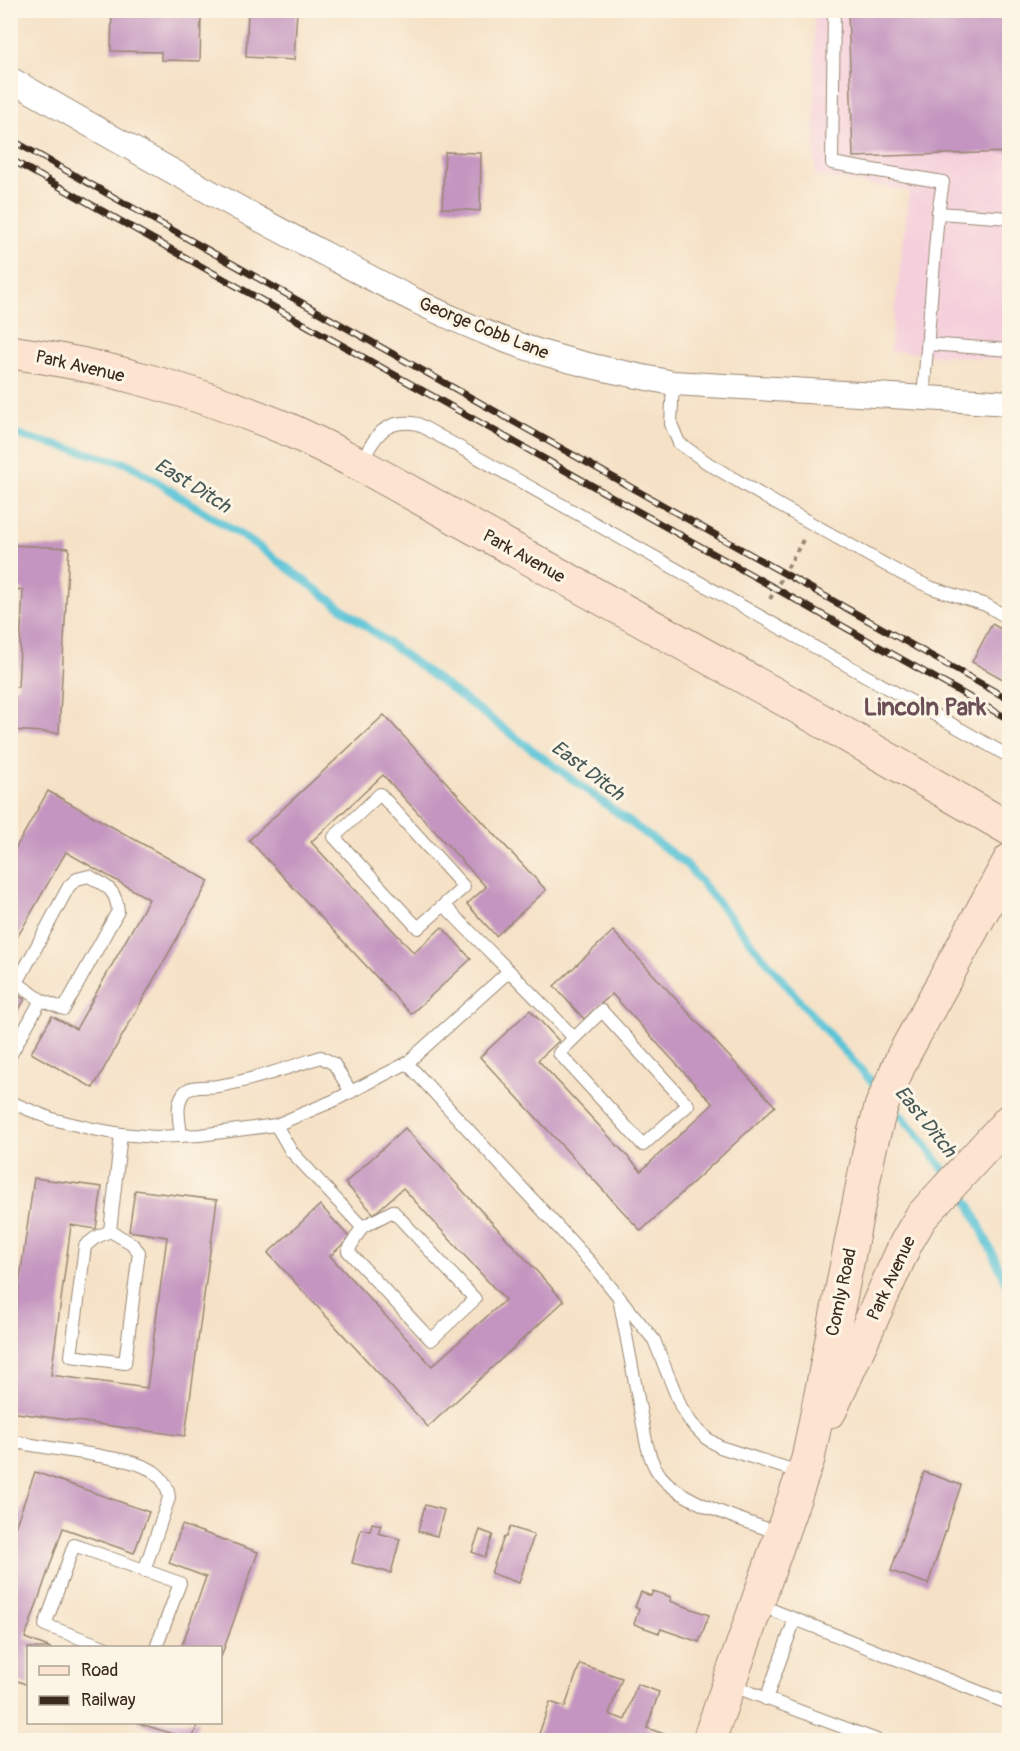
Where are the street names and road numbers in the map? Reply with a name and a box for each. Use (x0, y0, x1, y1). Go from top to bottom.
street label: George Cobb Lane (415, 292, 552, 365)
street label: Park Avenue (33, 345, 127, 388)
street label: Park Avenue (478, 524, 569, 589)
street label: Park Avenue (862, 1232, 921, 1324)
street label: Comly Road (821, 1246, 862, 1338)

